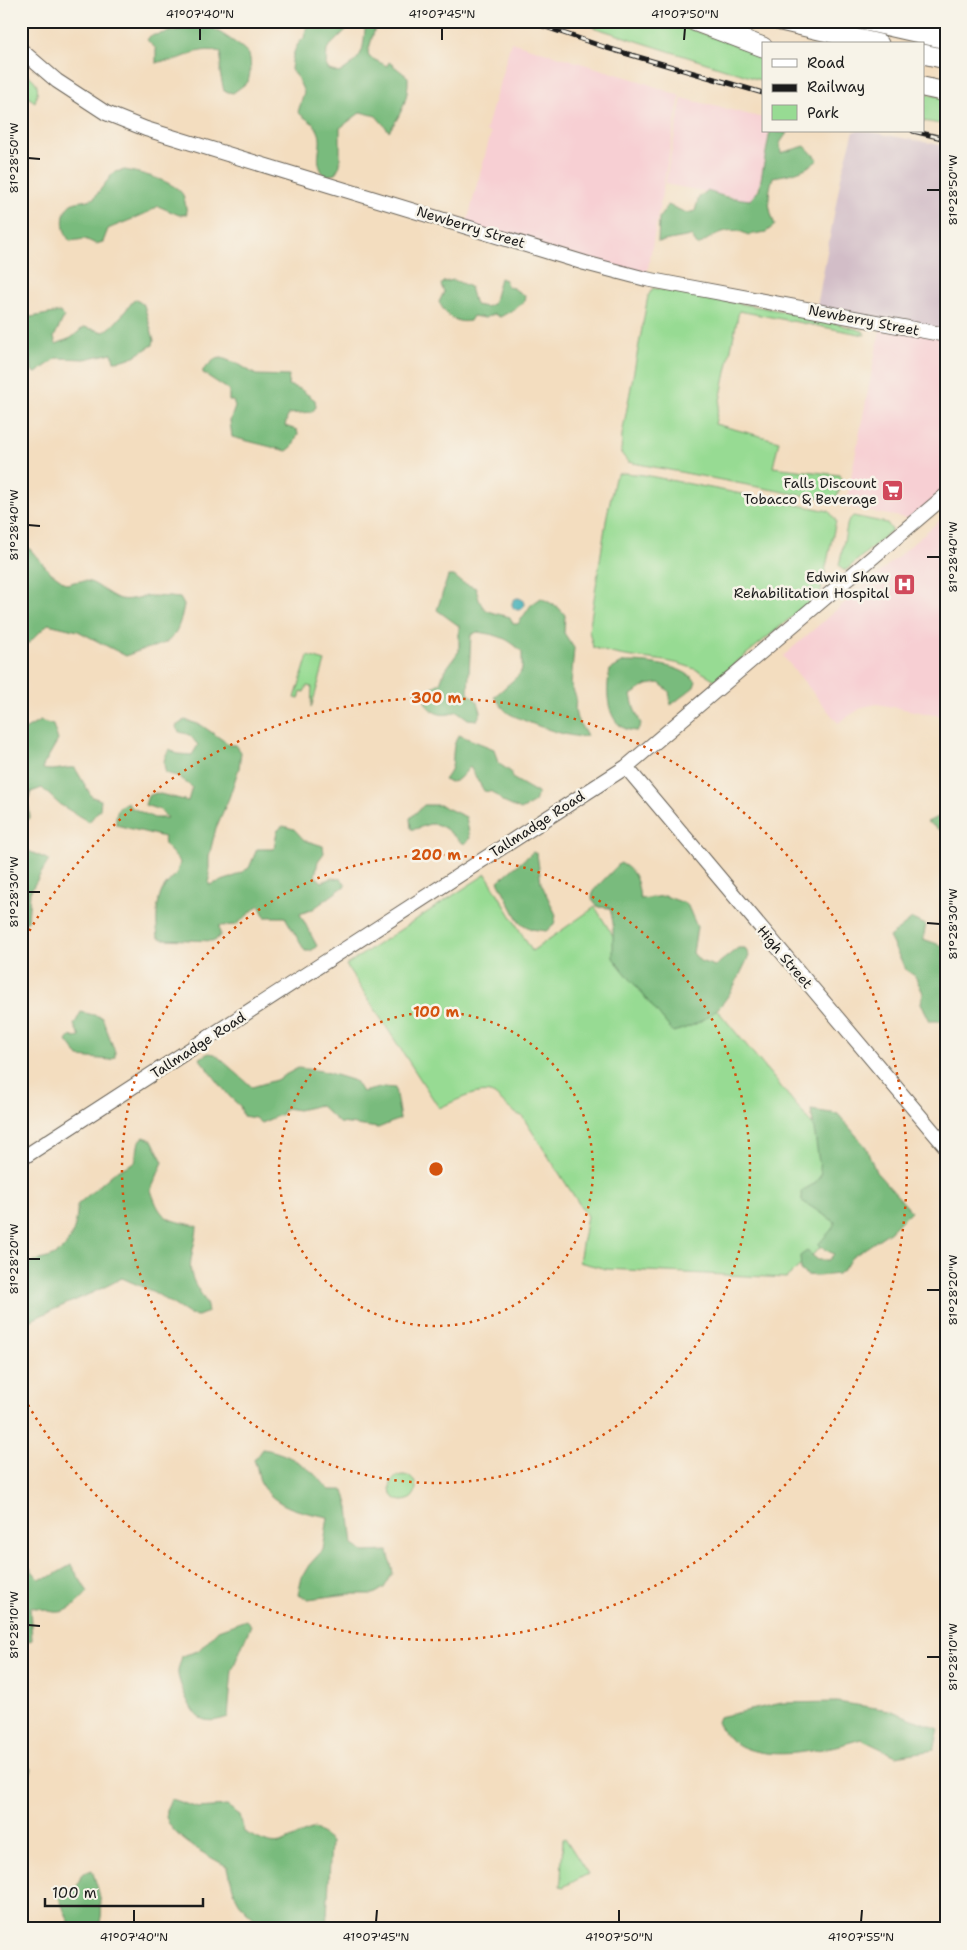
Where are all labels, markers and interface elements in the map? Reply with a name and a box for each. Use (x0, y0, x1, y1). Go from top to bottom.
text: 41°07'40"N (166, 6, 234, 22)
text: 41°07'45"N (409, 6, 475, 22)
text: 41°07'50"N (651, 6, 719, 22)
legend (762, 42, 924, 132)
text: Road (807, 53, 845, 73)
text: Railway (807, 77, 865, 97)
text: Park (807, 103, 839, 123)
text: 81°28'50"W (6, 123, 22, 193)
text: 81°28'50"W (945, 155, 961, 225)
street label: Newberry Street (414, 202, 528, 252)
street label: Newberry Street (807, 300, 921, 340)
place label: Falls Discount Tobacco & Beverage (743, 474, 877, 508)
supermarket icon: Falls Discount Tobacco & Beverage (881, 479, 905, 503)
text: 81°28'40"W (6, 489, 22, 561)
text: 81°28'40"W (945, 521, 961, 593)
place label: Edwin Shaw Rehabilitation Hospital (734, 568, 890, 602)
hospital icon: Edwin Shaw Rehabilitation Hospital (893, 573, 917, 597)
text: 300 m (411, 688, 461, 708)
street label: Tallmadge Road (486, 787, 588, 861)
text: 200 m (411, 845, 461, 865)
text: 81°28'30"W (6, 856, 22, 928)
text: 81°28'30"W (945, 888, 961, 960)
street label: High Street (753, 922, 817, 992)
text: 100 m (413, 1002, 459, 1022)
street label: Tallmadge Road (147, 1008, 249, 1082)
centre of rings (427, 1160, 445, 1178)
text: 81°28'20"W (6, 1223, 22, 1295)
text: 81°28'20"W (945, 1254, 961, 1326)
text: 81°28'10"W (6, 1591, 22, 1659)
text: 81°28'10"W (945, 1623, 961, 1691)
scale bar (45, 1875, 202, 1907)
text: 100 m (52, 1883, 97, 1903)
text: 41°07'40"N (100, 1929, 168, 1945)
text: 41°07'45"N (343, 1929, 409, 1945)
text: 41°07'50"N (585, 1929, 653, 1945)
text: 41°07'55"N (828, 1929, 894, 1945)

